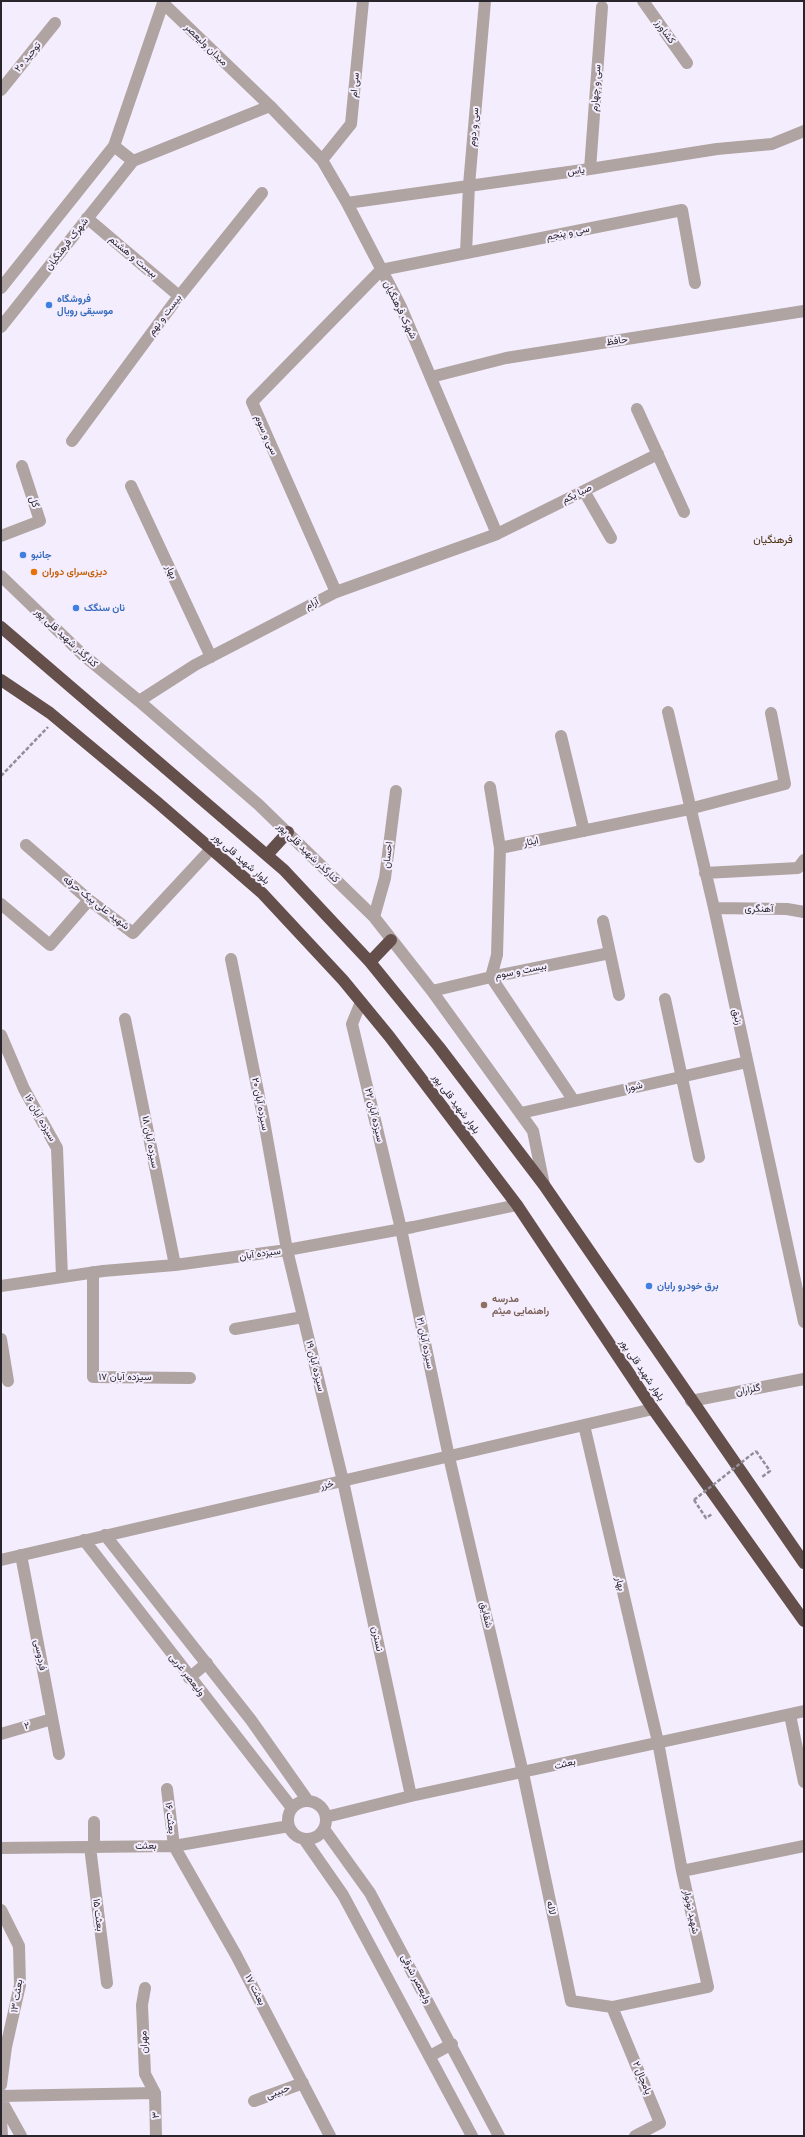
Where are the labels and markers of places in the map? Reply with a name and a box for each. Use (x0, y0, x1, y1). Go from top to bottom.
place label: فروشگاه موسیقی رویال (57, 293, 113, 316)
marker: فروشگاه موسیقی رویال (44, 300, 54, 310)
place label: جانبو (31, 549, 51, 561)
marker: جانبو (18, 550, 28, 560)
place label: دیزی‌سرای دوران (42, 566, 107, 578)
marker: دیزی‌سرای دوران (29, 567, 39, 577)
place label: نان سنگک (84, 602, 125, 614)
marker: نان سنگک (71, 603, 81, 613)
place label: برق خودرو رایان (657, 1280, 718, 1292)
marker: برق خودرو رایان (644, 1281, 654, 1291)
place label: مدرسه راهنمایی میثم (492, 1293, 549, 1316)
marker: مدرسه راهنمایی میثم (479, 1300, 489, 1310)

